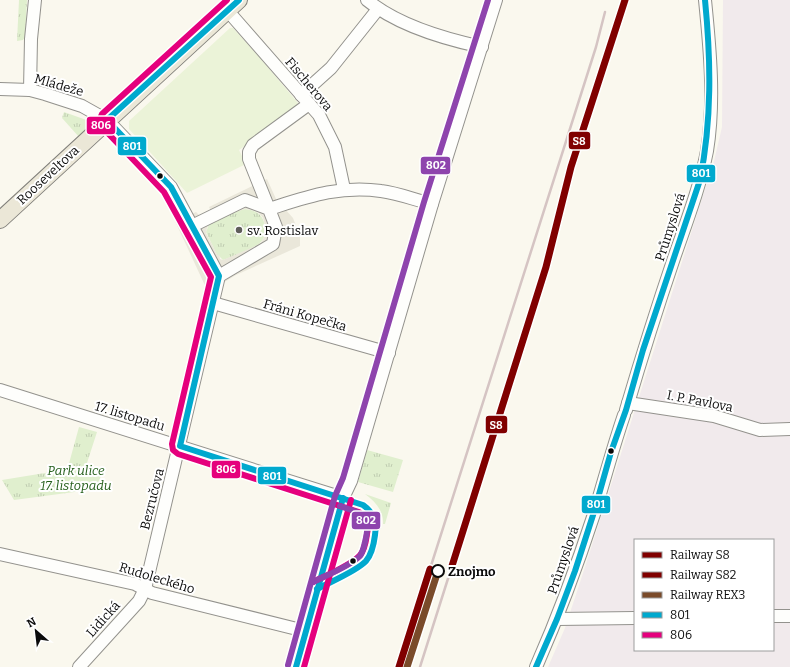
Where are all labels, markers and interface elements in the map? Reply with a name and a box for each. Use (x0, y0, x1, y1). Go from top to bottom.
street label: Fischerova (282, 54, 336, 114)
street label: Mládeže (33, 71, 85, 99)
line badge: 806 (86, 116, 116, 135)
text: 806 (91, 119, 112, 132)
line badge: S8 (568, 131, 591, 150)
text: S8 (572, 135, 586, 148)
line badge: 801 (117, 136, 147, 156)
text: 801 (123, 140, 141, 153)
street label: Rooseveltova (14, 142, 82, 208)
line badge: 802 (420, 156, 451, 175)
text: 802 (426, 159, 446, 172)
line badge: 801 (686, 164, 716, 183)
text: 801 (692, 167, 710, 180)
unlabelled marker (155, 171, 165, 181)
street label: Průmyslová (652, 191, 688, 263)
place label: sv. Rostislav (247, 223, 318, 238)
marker: sv. Rostislav (234, 225, 244, 235)
street label: Fráni Kopečka (262, 296, 348, 334)
street label: I. P. Pavlova (666, 387, 734, 415)
street label: 17. listopadu (93, 398, 167, 434)
line badge: S8 (485, 415, 508, 434)
text: S8 (489, 419, 503, 432)
unlabelled marker (606, 446, 616, 456)
line badge: 806 (211, 460, 241, 479)
park label: Park ulice 17. listopadu (40, 463, 112, 493)
text: 806 (216, 463, 237, 476)
line badge: 801 (257, 466, 287, 485)
street label: Bezručova (137, 467, 167, 531)
text: 801 (263, 470, 281, 483)
line badge: 801 (581, 495, 611, 514)
text: 801 (587, 498, 605, 511)
line badge: 802 (351, 511, 381, 530)
text: 802 (356, 514, 376, 527)
street label: Průmyslová (544, 524, 582, 596)
legend (634, 539, 774, 651)
text: Railway S8 (670, 548, 730, 562)
unlabelled marker (348, 556, 358, 566)
street label: Rudoleckého (117, 559, 197, 597)
marker: Znojmo (431, 564, 445, 578)
place label: Znojmo (448, 564, 496, 580)
text: Railway S82 (670, 568, 736, 582)
text: Railway REX3 (670, 588, 746, 602)
street label: Lidická (83, 598, 123, 640)
text: 801 (670, 608, 690, 622)
north arrow (16, 611, 56, 651)
text: N (25, 615, 39, 630)
text: 806 (670, 628, 692, 642)

